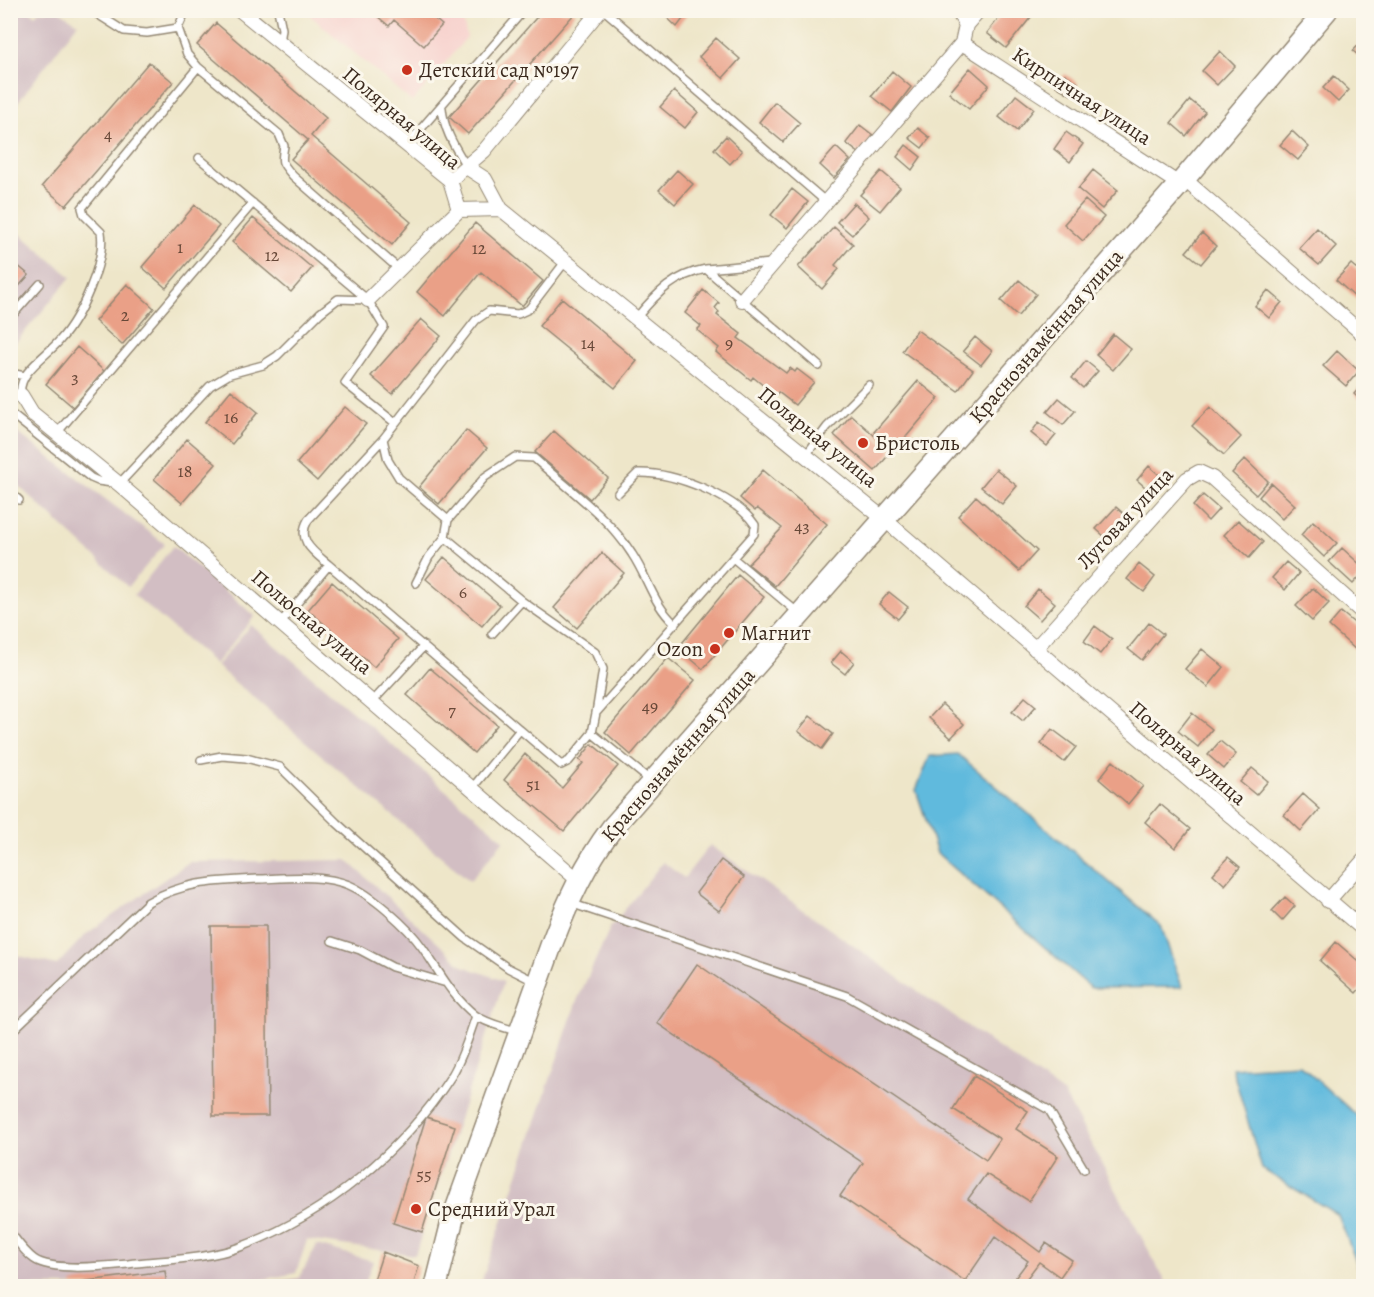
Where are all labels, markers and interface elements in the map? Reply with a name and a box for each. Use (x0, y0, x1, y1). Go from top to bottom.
street label: Кирпичная улица (1007, 40, 1157, 152)
place label: Детский сад №197 (419, 56, 579, 84)
street label: Полярная улица (337, 60, 467, 176)
marker: Детский сад №197 (400, 63, 414, 77)
house number: 4 (104, 122, 112, 146)
house number: 1 (177, 235, 183, 259)
house number: 12 (472, 236, 487, 260)
house number: 12 (265, 243, 280, 267)
street label: Краснознамённая улица (963, 243, 1130, 429)
house number: 2 (121, 303, 130, 327)
house number: 14 (581, 331, 595, 355)
house number: 9 (725, 331, 733, 355)
house number: 3 (71, 365, 79, 389)
street label: Полярная улица (752, 380, 884, 494)
house number: 16 (224, 405, 238, 429)
place label: Бристоль (875, 429, 960, 457)
marker: Бристоль (856, 436, 870, 450)
house number: 18 (178, 459, 192, 483)
street label: Луговая улица (1071, 461, 1180, 575)
house number: 43 (794, 514, 810, 538)
street label: Полюсная улица (246, 563, 379, 681)
house number: 6 (459, 580, 467, 604)
place label: Магнит (741, 619, 811, 647)
marker: Магнит (722, 626, 736, 640)
place label: Ozon (657, 635, 703, 663)
marker: Ozon (708, 642, 722, 656)
street label: Краснознамённая улица (595, 662, 762, 848)
house number: 49 (642, 694, 658, 718)
street label: Полярная улица (1124, 694, 1253, 812)
house number: 7 (448, 698, 456, 722)
house number: 51 (526, 772, 540, 796)
house number: 55 (416, 1162, 432, 1186)
place label: Средний Урал (428, 1195, 556, 1223)
marker: Средний Урал (409, 1202, 423, 1216)

